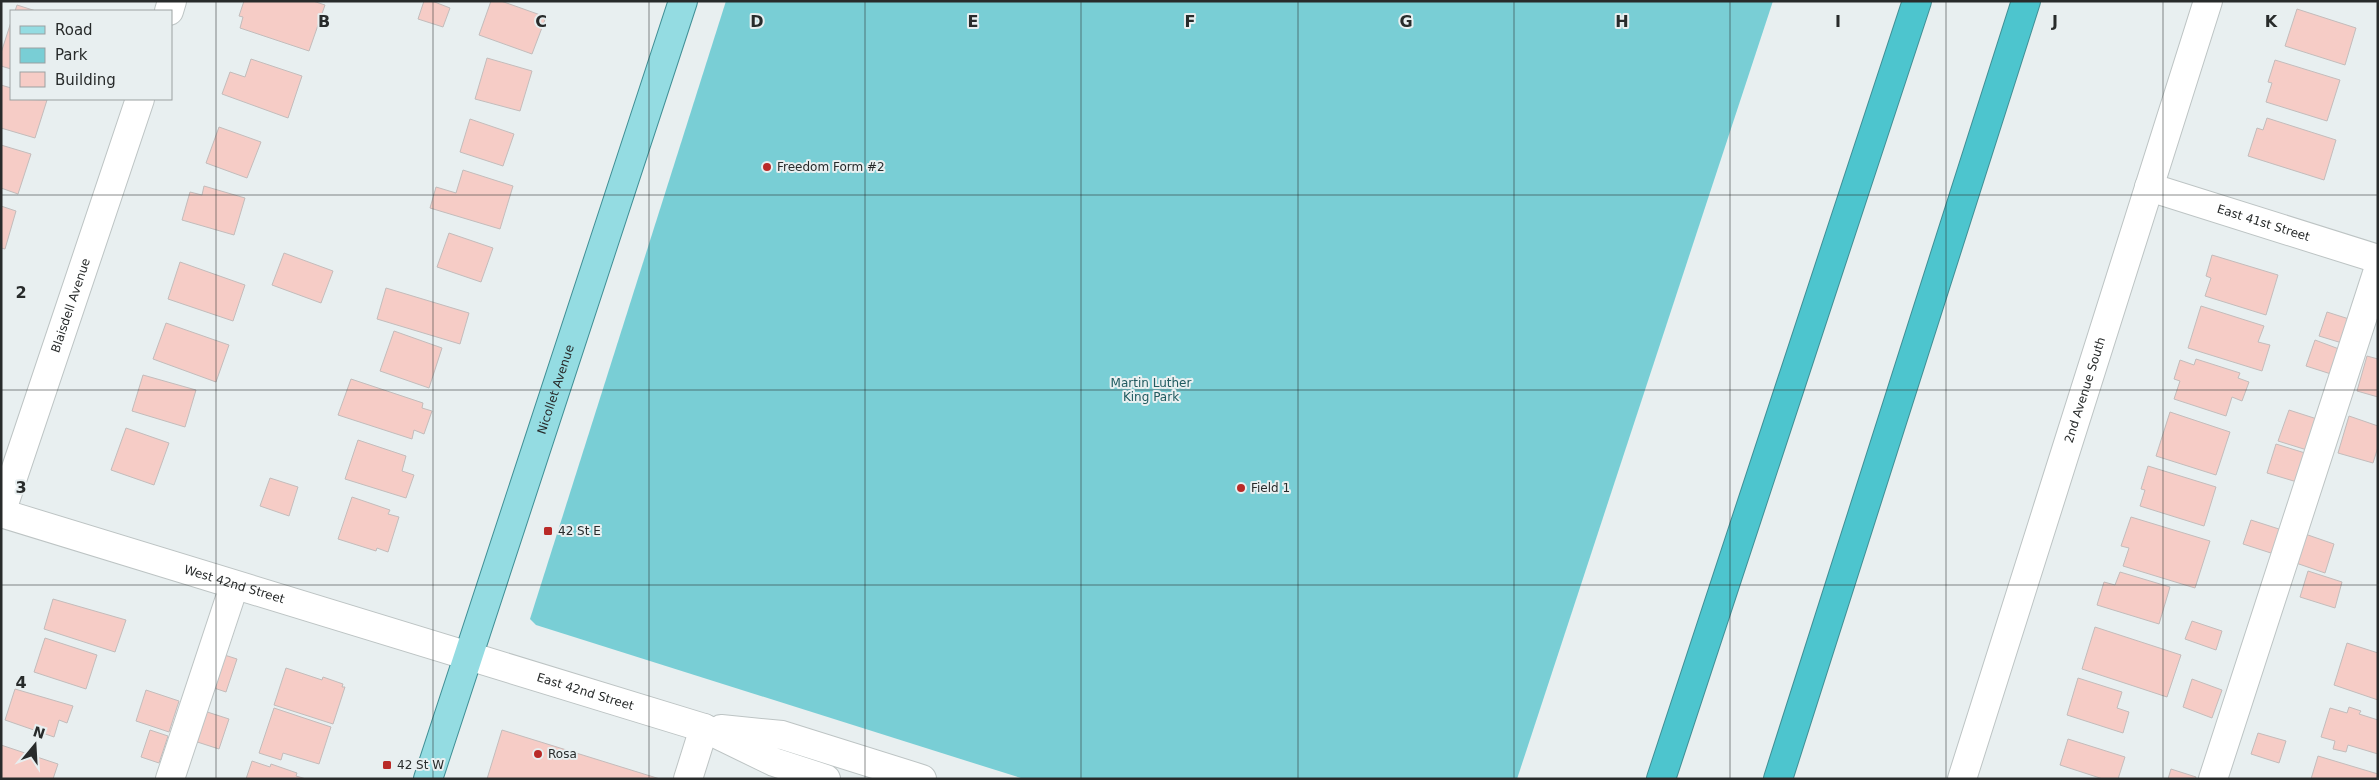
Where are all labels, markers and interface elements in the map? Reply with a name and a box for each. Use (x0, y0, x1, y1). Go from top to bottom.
legend (10, 10, 172, 100)
text: B (318, 12, 330, 31)
text: C (535, 12, 547, 31)
text: D (750, 12, 764, 31)
text: E (968, 12, 978, 31)
text: F (1185, 12, 1195, 31)
text: G (1399, 12, 1413, 31)
text: H (1615, 12, 1629, 31)
text: I (1835, 12, 1841, 31)
text: J (2051, 12, 2058, 31)
text: K (2265, 12, 2278, 31)
text: Road (55, 21, 93, 39)
text: Park (55, 46, 88, 64)
text: Building (55, 71, 116, 89)
place label: Freedom Form #2 (777, 160, 885, 174)
marker: Freedom Form #2 (761, 161, 773, 173)
street label: East 41st Street (2215, 202, 2312, 244)
street label: Blaisdell Avenue (48, 256, 93, 354)
text: 2 (15, 283, 27, 302)
street label: 2nd Avenue South (2062, 335, 2108, 445)
street label: Nicollet Avenue (534, 343, 577, 436)
park label: Martin Luther King Park (1111, 376, 1191, 404)
text: 3 (15, 478, 27, 497)
place label: Field 1 (1251, 481, 1290, 495)
marker: Field 1 (1235, 482, 1247, 494)
place label: 42 St E (558, 524, 601, 538)
marker: 42 St E (542, 525, 554, 537)
street label: West 42nd Street (182, 562, 286, 606)
street label: East 42nd Street (535, 670, 636, 713)
text: 4 (15, 673, 27, 692)
north arrow (10, 720, 60, 770)
text: N (31, 723, 47, 742)
place label: Rosa (548, 747, 577, 761)
marker: Rosa (532, 748, 544, 760)
place label: 42 St W (397, 758, 444, 772)
marker: 42 St W (381, 759, 393, 771)

